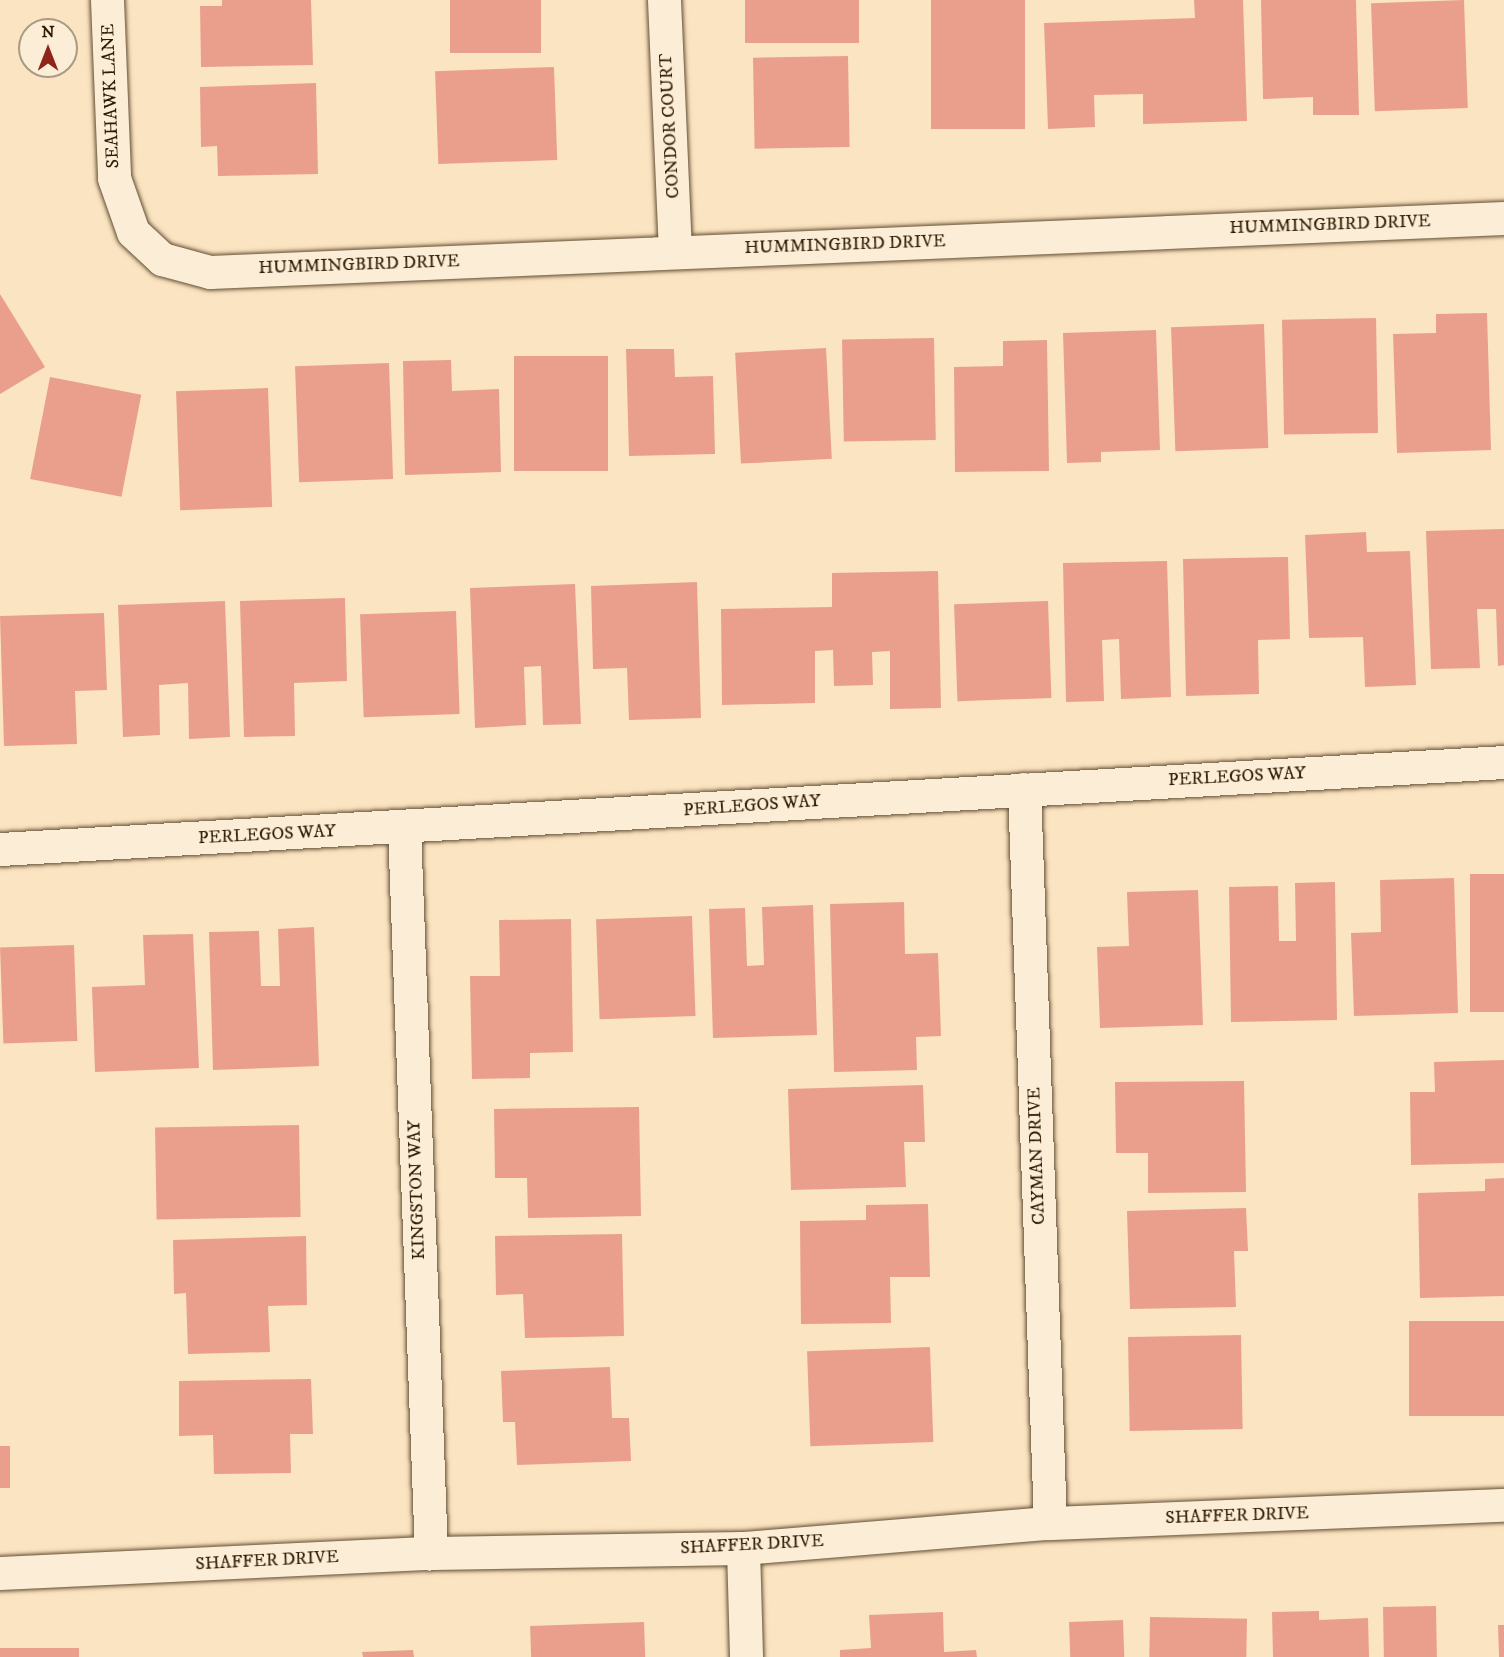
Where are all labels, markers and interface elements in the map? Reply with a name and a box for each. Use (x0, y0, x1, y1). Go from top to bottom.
north arrow (18, 18, 78, 78)
text: N (41, 22, 55, 42)
street label: SEAHAWK LANE (98, 23, 124, 169)
street label: CONDOR COURT (655, 53, 685, 199)
street label: HUMMINGBIRD DRIVE (1229, 211, 1431, 239)
street label: HUMMINGBIRD DRIVE (744, 231, 946, 259)
street label: HUMMINGBIRD DRIVE (258, 251, 460, 279)
street label: PERLEGOS WAY (1168, 763, 1306, 791)
street label: PERLEGOS WAY (682, 790, 822, 822)
street label: PERLEGOS WAY (198, 821, 336, 849)
street label: CAYMAN DRIVE (1024, 1087, 1050, 1225)
street label: KINGSTON WAY (404, 1120, 430, 1260)
street label: SHAFFER DRIVE (1165, 1503, 1309, 1529)
street label: SHAFFER DRIVE (680, 1530, 824, 1560)
street label: SHAFFER DRIVE (195, 1546, 339, 1576)

